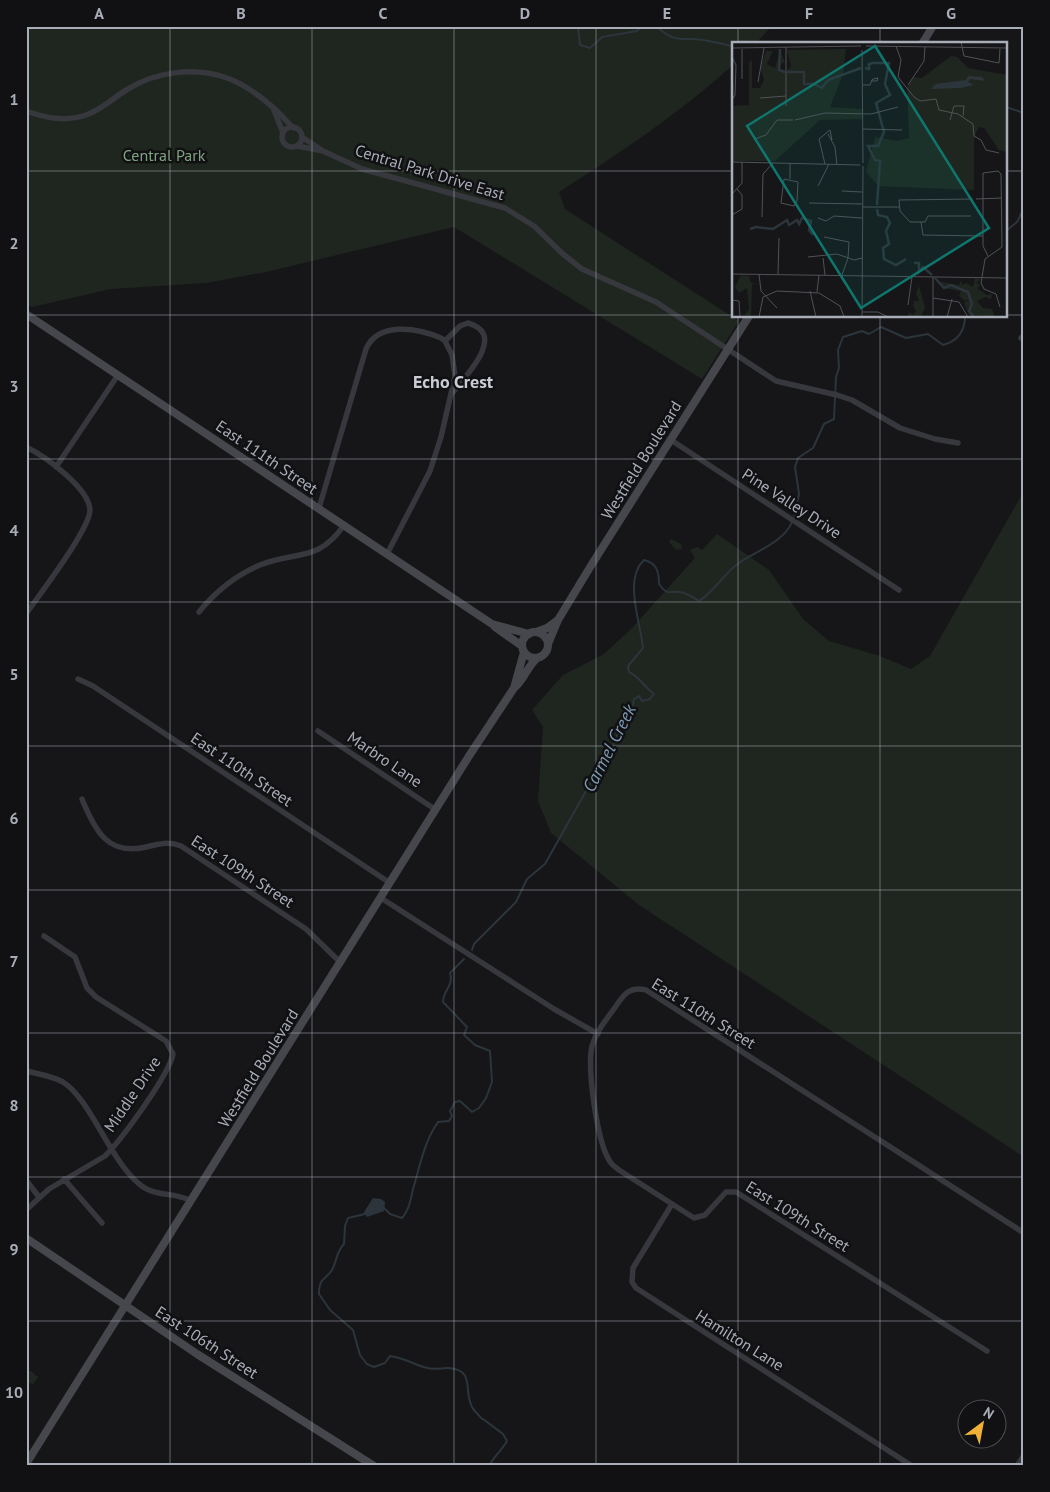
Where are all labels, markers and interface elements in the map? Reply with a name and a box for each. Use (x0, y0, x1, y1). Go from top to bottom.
text: A (94, 3, 104, 23)
text: B (236, 3, 246, 23)
text: C (379, 3, 388, 23)
text: D (520, 3, 530, 23)
text: E (663, 3, 671, 23)
text: F (805, 3, 813, 23)
text: G (946, 3, 956, 23)
inset map (732, 42, 1008, 318)
text: 1 (9, 89, 19, 109)
street label: Central Park Drive East (353, 140, 508, 204)
park label: Central Park (123, 145, 206, 165)
text: 2 (9, 233, 19, 253)
district label: Echo Crest (413, 370, 494, 393)
text: 3 (9, 376, 19, 396)
street label: Westfield Boulevard (597, 397, 685, 523)
street label: East 111th Street (212, 416, 322, 499)
street label: Pine Valley Drive (739, 463, 845, 543)
text: 4 (9, 520, 19, 540)
text: 5 (9, 664, 19, 684)
water label: Carmel Creek (577, 699, 641, 796)
street label: Marbro Lane (344, 727, 426, 791)
street label: East 110th Street (187, 728, 297, 811)
text: 6 (9, 808, 19, 828)
street label: East 109th Street (188, 830, 299, 912)
text: 7 (9, 951, 19, 971)
street label: East 110th Street (648, 973, 760, 1053)
street label: Westfield Boulevard (214, 1005, 302, 1131)
street label: Middle Drive (99, 1052, 165, 1136)
text: 8 (9, 1095, 19, 1115)
street label: East 109th Street (742, 1176, 854, 1256)
text: 9 (9, 1239, 19, 1259)
street label: East 106th Street (152, 1301, 263, 1383)
street label: Hamilton Lane (692, 1305, 788, 1375)
text: 10 (5, 1382, 23, 1402)
north arrow (958, 1400, 1008, 1450)
text: N (980, 1403, 998, 1423)

